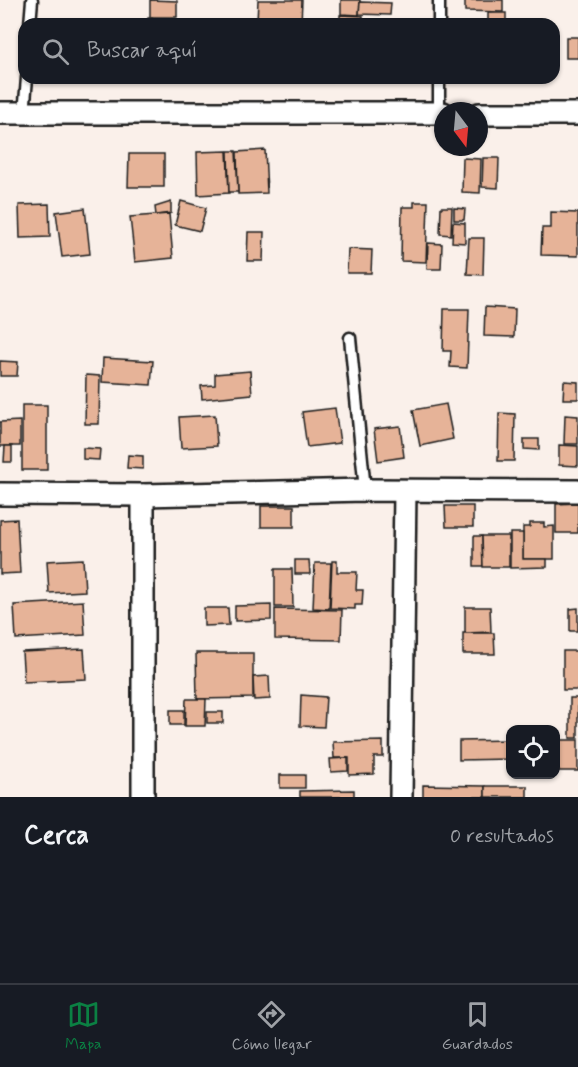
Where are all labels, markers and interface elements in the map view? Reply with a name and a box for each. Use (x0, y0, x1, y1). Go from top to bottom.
search box (18, 18, 560, 84)
icon: search (39, 35, 72, 68)
text: Buscar aquí (87, 37, 198, 65)
north arrow (434, 102, 488, 156)
map controls (506, 725, 560, 779)
button: locate (506, 725, 560, 779)
text: Cerca (24, 819, 89, 853)
text: 0 resultados (450, 823, 554, 850)
tab: Mapa (65, 998, 102, 1055)
tab: Cómo llegar (232, 998, 312, 1055)
tab: Guardados (442, 998, 513, 1055)

